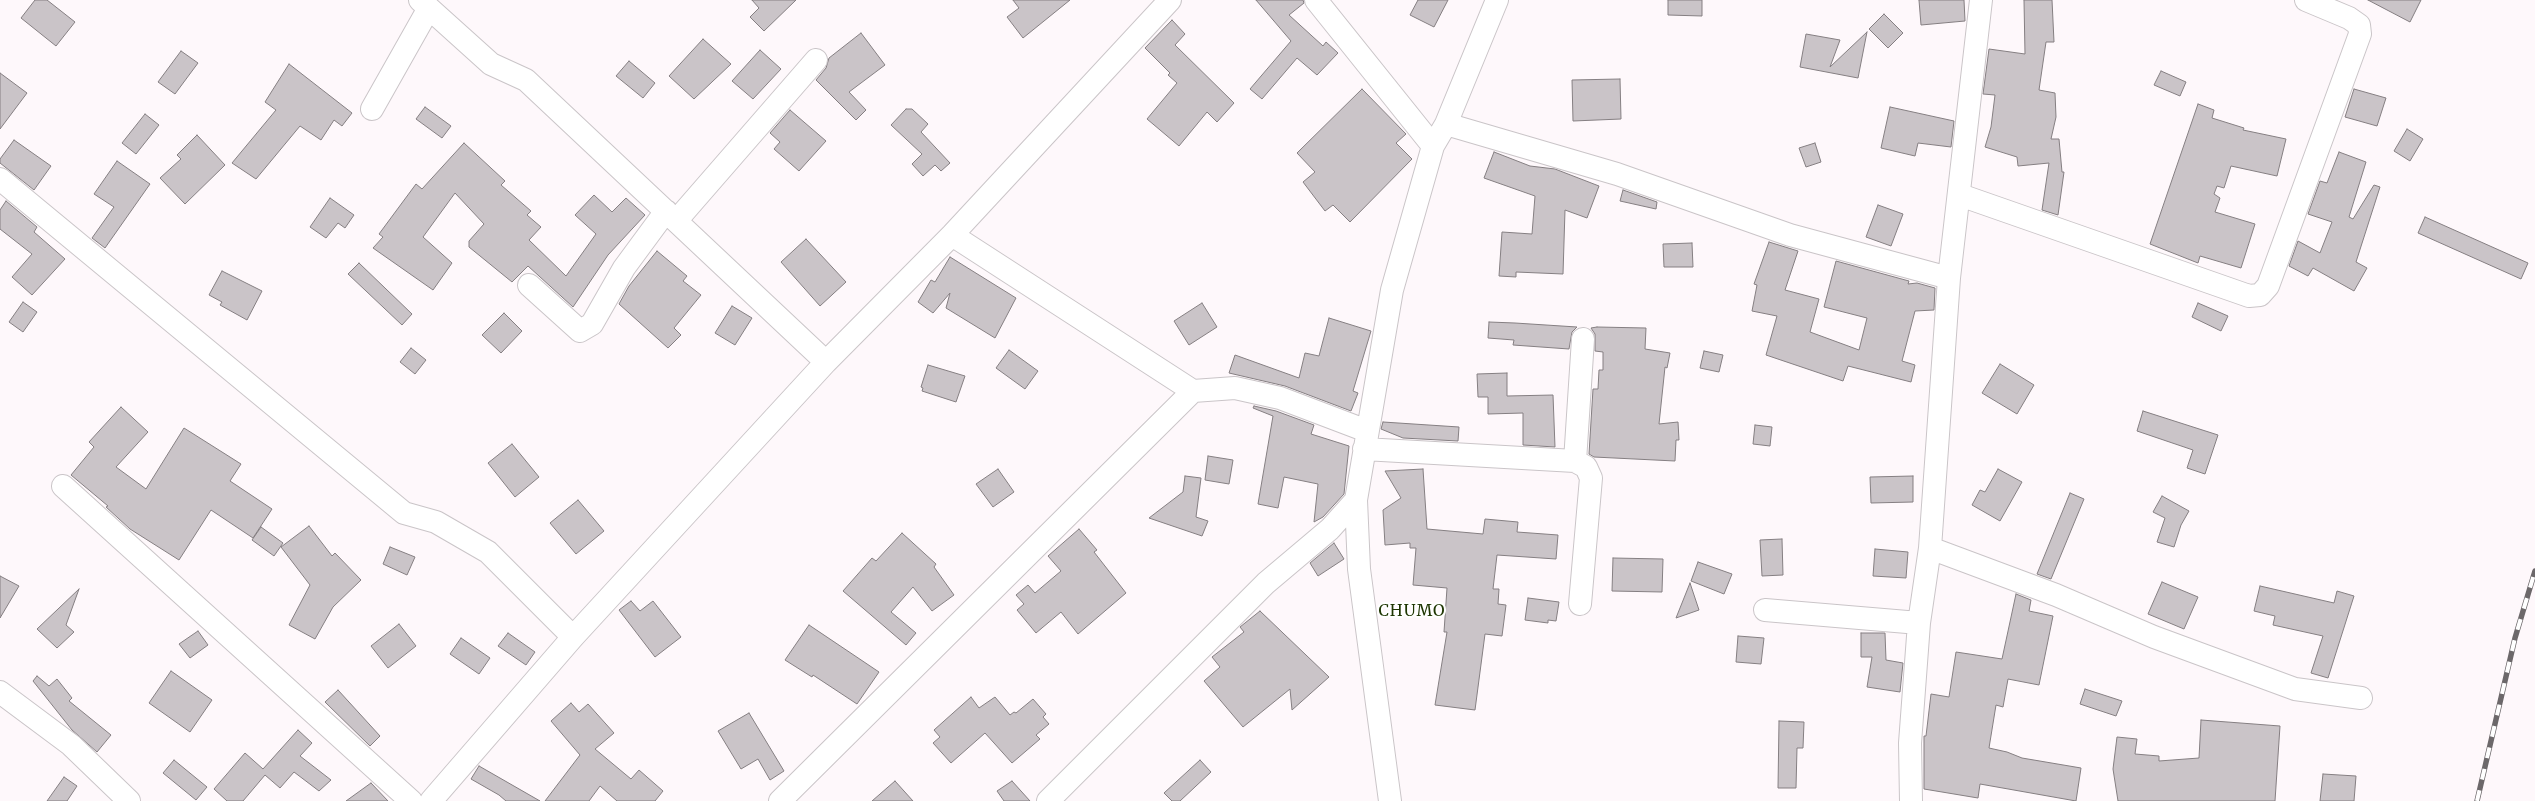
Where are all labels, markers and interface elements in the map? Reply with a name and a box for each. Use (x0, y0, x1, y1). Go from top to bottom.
district label: CHUMO (1378, 601, 1446, 621)

